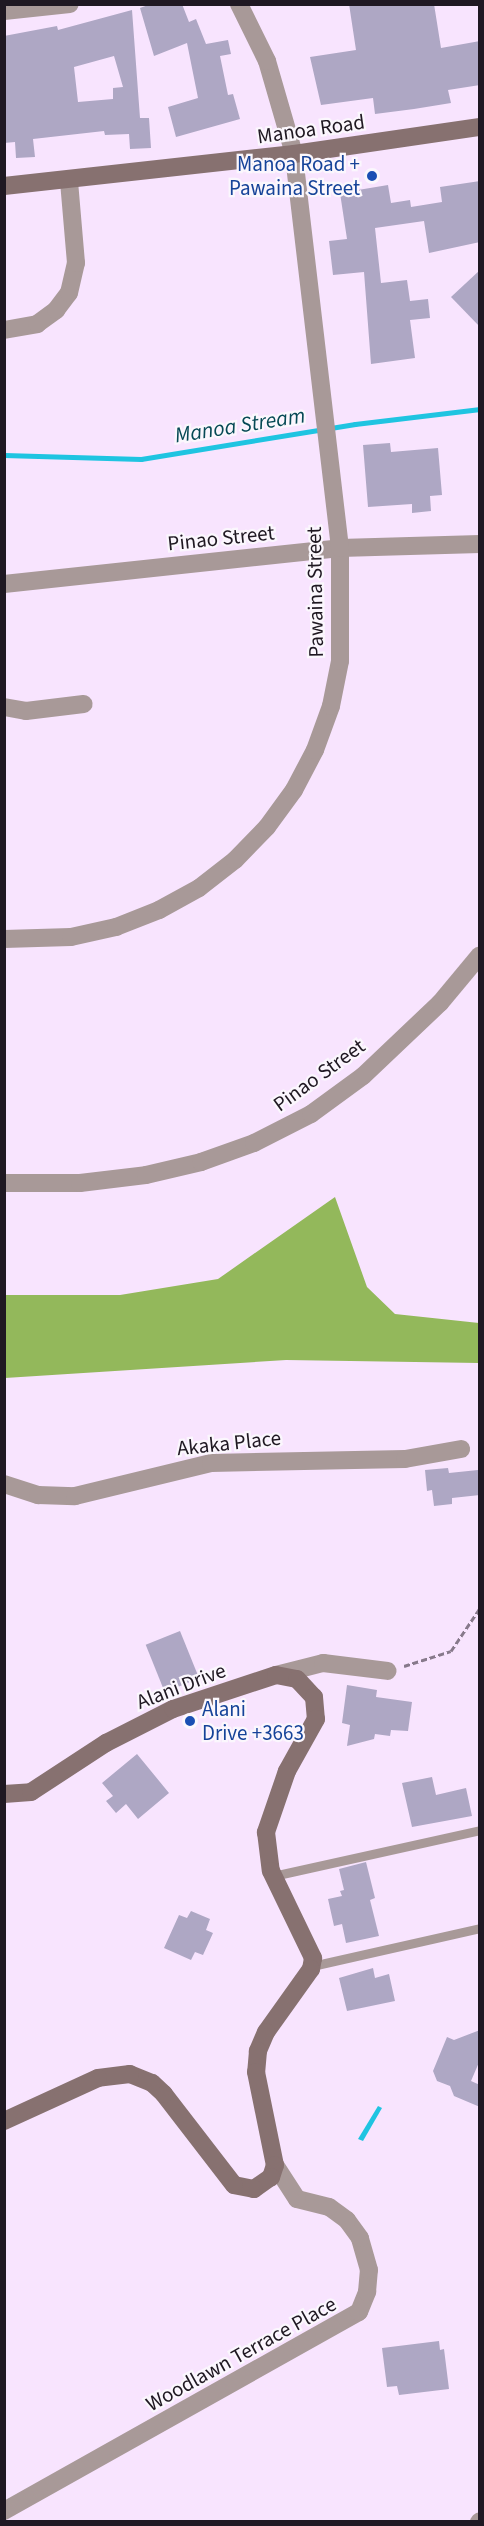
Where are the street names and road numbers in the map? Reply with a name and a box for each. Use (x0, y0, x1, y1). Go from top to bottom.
street label: Manoa Road (256, 109, 366, 149)
street label: Pinao Street (166, 520, 276, 556)
street label: Pawaina Street (301, 526, 329, 658)
street label: Pinao Street (268, 1033, 370, 1117)
street label: Akaka Place (176, 1425, 282, 1461)
street label: Alani Drive (133, 1657, 229, 1715)
street label: Woodlawn Terrace Place (141, 2291, 341, 2417)

